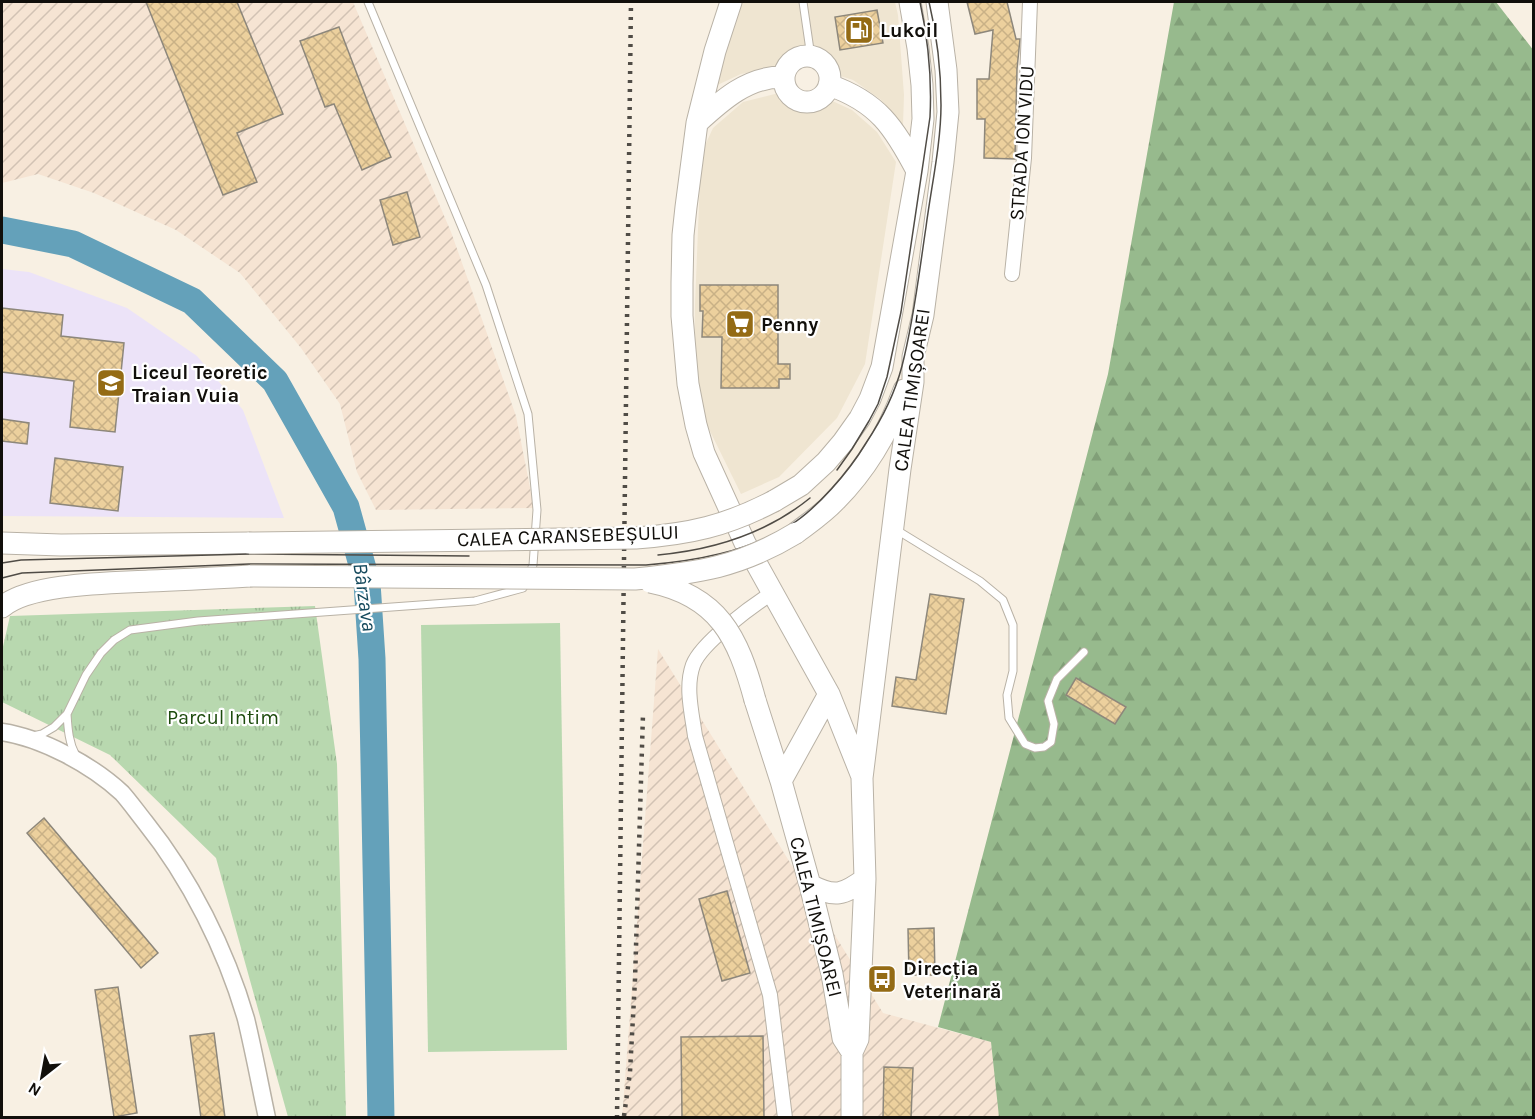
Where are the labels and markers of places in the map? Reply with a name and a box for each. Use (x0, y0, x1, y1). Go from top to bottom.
fuel station icon: Lukoil (843, 14, 875, 46)
place label: Lukoil (880, 19, 938, 42)
supermarket icon: Penny (724, 308, 756, 340)
place label: Penny (761, 313, 818, 336)
place label: Liceul Teoretic Traian Vuia (132, 361, 268, 407)
school or university icon: Liceul Teoretic Traian Vuia (95, 367, 127, 399)
place label: Direcția Veterinară (903, 957, 1001, 1003)
bus stop icon: Direcția Veterinară (866, 963, 898, 995)

